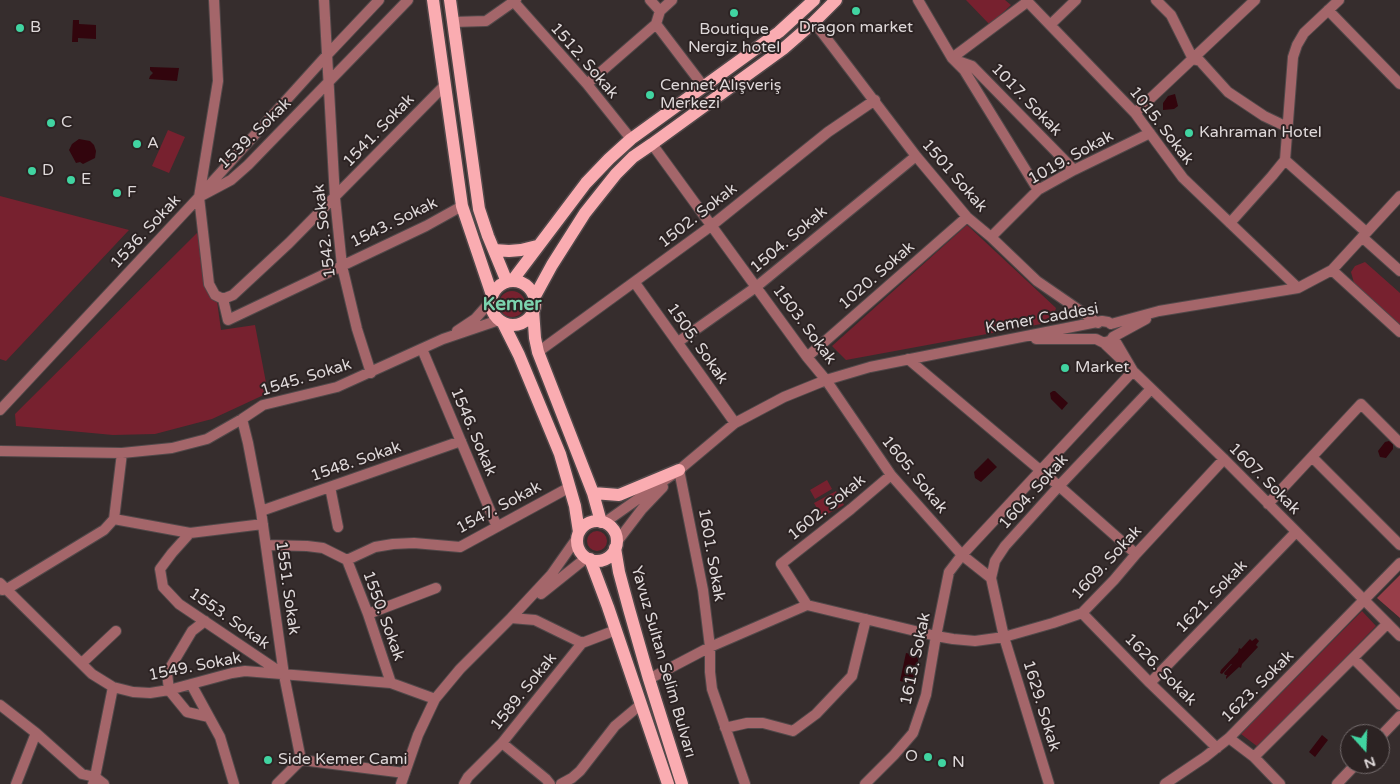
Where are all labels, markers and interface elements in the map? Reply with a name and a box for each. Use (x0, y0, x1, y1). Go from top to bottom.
marker: Dragon market (850, 5, 862, 17)
marker: Boutique Nergiz hotel (728, 7, 740, 19)
place label: B (30, 18, 41, 38)
place label: Dragon market (799, 18, 913, 38)
street label: 1512. Sokak (546, 19, 622, 103)
place label: Boutique Nergiz hotel (688, 20, 780, 58)
marker: B (14, 22, 26, 34)
street label: 1017. Sokak (987, 60, 1065, 140)
place label: Cennet Alışveriş Merkezi (660, 76, 781, 114)
street label: 1015. Sokak (1124, 83, 1198, 169)
marker: Cennet Alışveriş Merkezi (644, 89, 656, 101)
street label: 1541. Sokak (339, 90, 419, 172)
street label: 1539. Sokak (214, 94, 296, 174)
place label: C (61, 113, 72, 133)
marker: C (45, 117, 57, 129)
place label: Kahraman Hotel (1199, 123, 1322, 143)
street label: 1019. Sokak (1025, 127, 1117, 189)
marker: Kahraman Hotel (1183, 127, 1195, 139)
place label: A (147, 134, 159, 154)
street label: 1501 Sokak (917, 136, 991, 216)
marker: A (131, 138, 143, 150)
place label: D (42, 161, 54, 181)
marker: D (26, 165, 38, 177)
place label: E (81, 170, 91, 190)
marker: E (65, 174, 77, 186)
street label: 1502. Sokak (655, 179, 741, 253)
place label: F (127, 183, 137, 203)
street label: 1542. Sokak (310, 183, 340, 279)
marker: F (111, 187, 123, 199)
street label: 1536. Sokak (107, 191, 185, 273)
street label: 1543. Sokak (347, 194, 441, 252)
street label: 1504. Sokak (747, 202, 831, 278)
street label: 1020. Sokak (835, 238, 919, 314)
street label: 1503. Sokak (768, 282, 840, 368)
district label: Kemer (483, 294, 541, 316)
street label: 1505. Sokak (662, 300, 732, 388)
street label: Kemer Caddesi (984, 300, 1100, 338)
street label: 1545. Sokak (258, 355, 354, 401)
place label: Market (1075, 358, 1129, 378)
marker: Market (1059, 362, 1071, 374)
street label: 1546. Sokak (446, 385, 500, 479)
street label: 1605. Sokak (877, 432, 951, 518)
street label: 1548. Sokak (308, 438, 404, 486)
street label: 1607. Sokak (1224, 439, 1304, 519)
street label: 1604. Sokak (995, 451, 1073, 533)
street label: 1602. Sokak (784, 471, 870, 545)
street label: 1547. Sokak (453, 478, 545, 538)
street label: 1601. Sokak (693, 507, 729, 603)
street label: 1609. Sokak (1068, 522, 1146, 604)
street label: 1551. Sokak (271, 540, 303, 636)
street label: 1621. Sokak (1172, 556, 1252, 638)
street label: Yavuz Sultan Selim Bulvarı (626, 564, 700, 760)
street label: 1550. Sokak (358, 568, 408, 664)
street label: 1553. Sokak (185, 584, 273, 654)
street label: 1613. Sokak (897, 611, 935, 707)
street label: 1626. Sokak (1120, 630, 1200, 710)
street label: 1623. Sokak (1218, 647, 1298, 727)
street label: 1549. Sokak (147, 649, 243, 685)
street label: 1589. Sokak (487, 649, 561, 735)
street label: 1629. Sokak (1018, 658, 1064, 754)
north arrow (1340, 724, 1390, 774)
place label: O (905, 747, 918, 767)
place label: Side Kemer Cami (278, 750, 408, 770)
marker: O (922, 751, 934, 763)
place label: N (952, 753, 965, 773)
text: N (1362, 753, 1378, 773)
marker: Side Kemer Cami (262, 754, 274, 766)
marker: N (936, 757, 948, 769)

